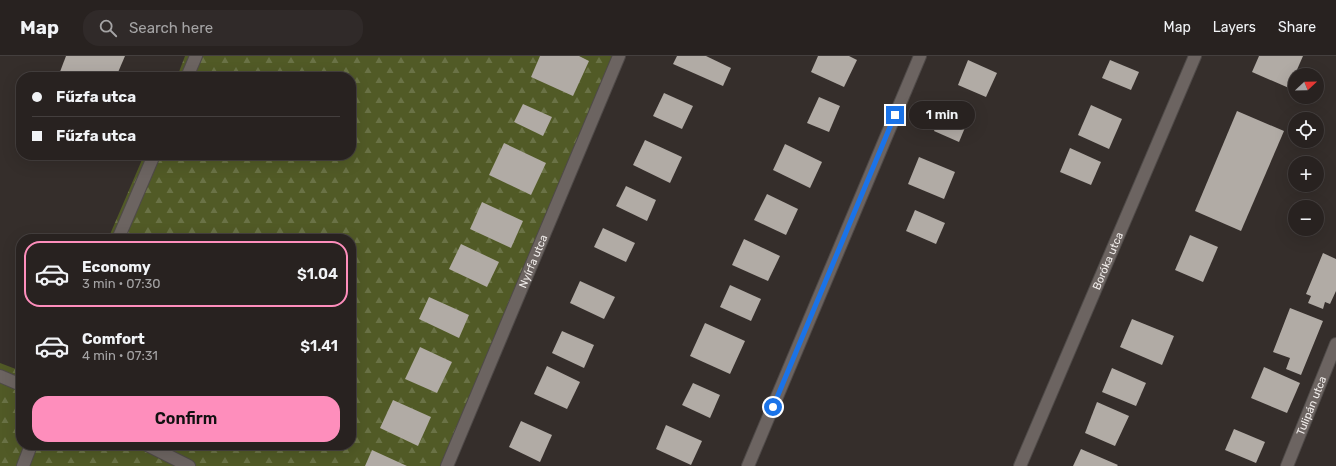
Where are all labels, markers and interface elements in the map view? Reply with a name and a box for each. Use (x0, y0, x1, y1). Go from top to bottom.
search box (83, 10, 363, 46)
text: Map (20, 16, 59, 39)
icon: search (97, 17, 119, 39)
text: Search here (129, 19, 213, 37)
text: Map (1164, 19, 1191, 36)
text: Layers (1213, 19, 1256, 36)
text: Share (1278, 19, 1316, 36)
north arrow (1288, 68, 1324, 104)
map controls (1288, 68, 1324, 236)
text: Fűzfa utca (56, 88, 136, 106)
callout: 1 min (909, 101, 975, 129)
route end (886, 106, 904, 124)
text: 1 min (926, 107, 958, 122)
button: locate (1288, 112, 1324, 148)
text: Fűzfa utca (56, 127, 136, 145)
button: + (1288, 156, 1324, 192)
button: − (1288, 200, 1324, 236)
street label: Boróka utca (1089, 230, 1126, 292)
street label: Nyírfa utca (516, 233, 550, 290)
icon: car (34, 256, 70, 292)
text: Economy (82, 258, 151, 276)
text: $1.04 (297, 265, 338, 283)
text: 3 min · 07:30 (82, 276, 161, 291)
icon: car (34, 328, 70, 364)
text: Comfort (82, 330, 145, 348)
text: $1.41 (300, 337, 338, 355)
text: 4 min · 07:31 (82, 348, 158, 363)
street label: Tulipán utca (1294, 374, 1329, 437)
button: Confirm (32, 396, 340, 442)
route start (764, 398, 782, 416)

